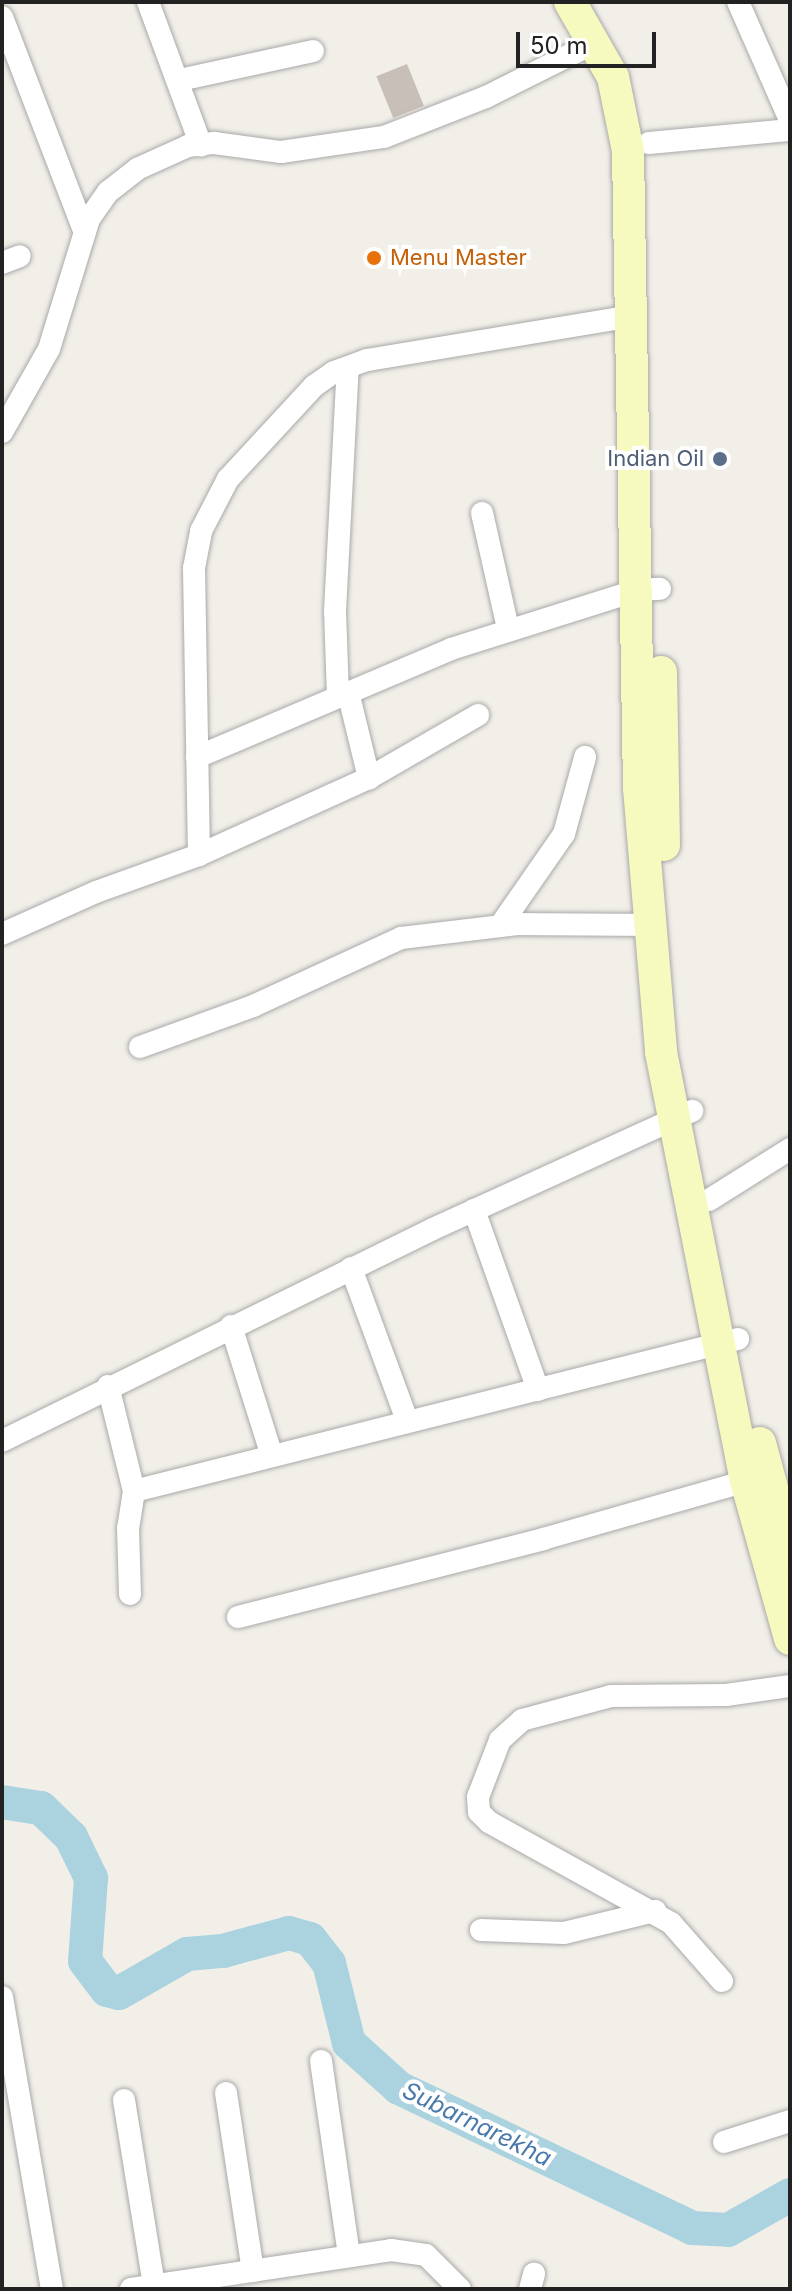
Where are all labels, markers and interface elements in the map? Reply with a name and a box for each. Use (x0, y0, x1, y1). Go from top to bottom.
scale bar (520, 16, 660, 66)
text: 50 m (530, 31, 588, 60)
place label: Menu Master (390, 245, 527, 271)
marker: Menu Master (365, 249, 383, 267)
place label: Indian Oil (607, 446, 704, 472)
marker: Indian Oil (711, 450, 729, 468)
water label: Subarnarekha (398, 2076, 556, 2172)

